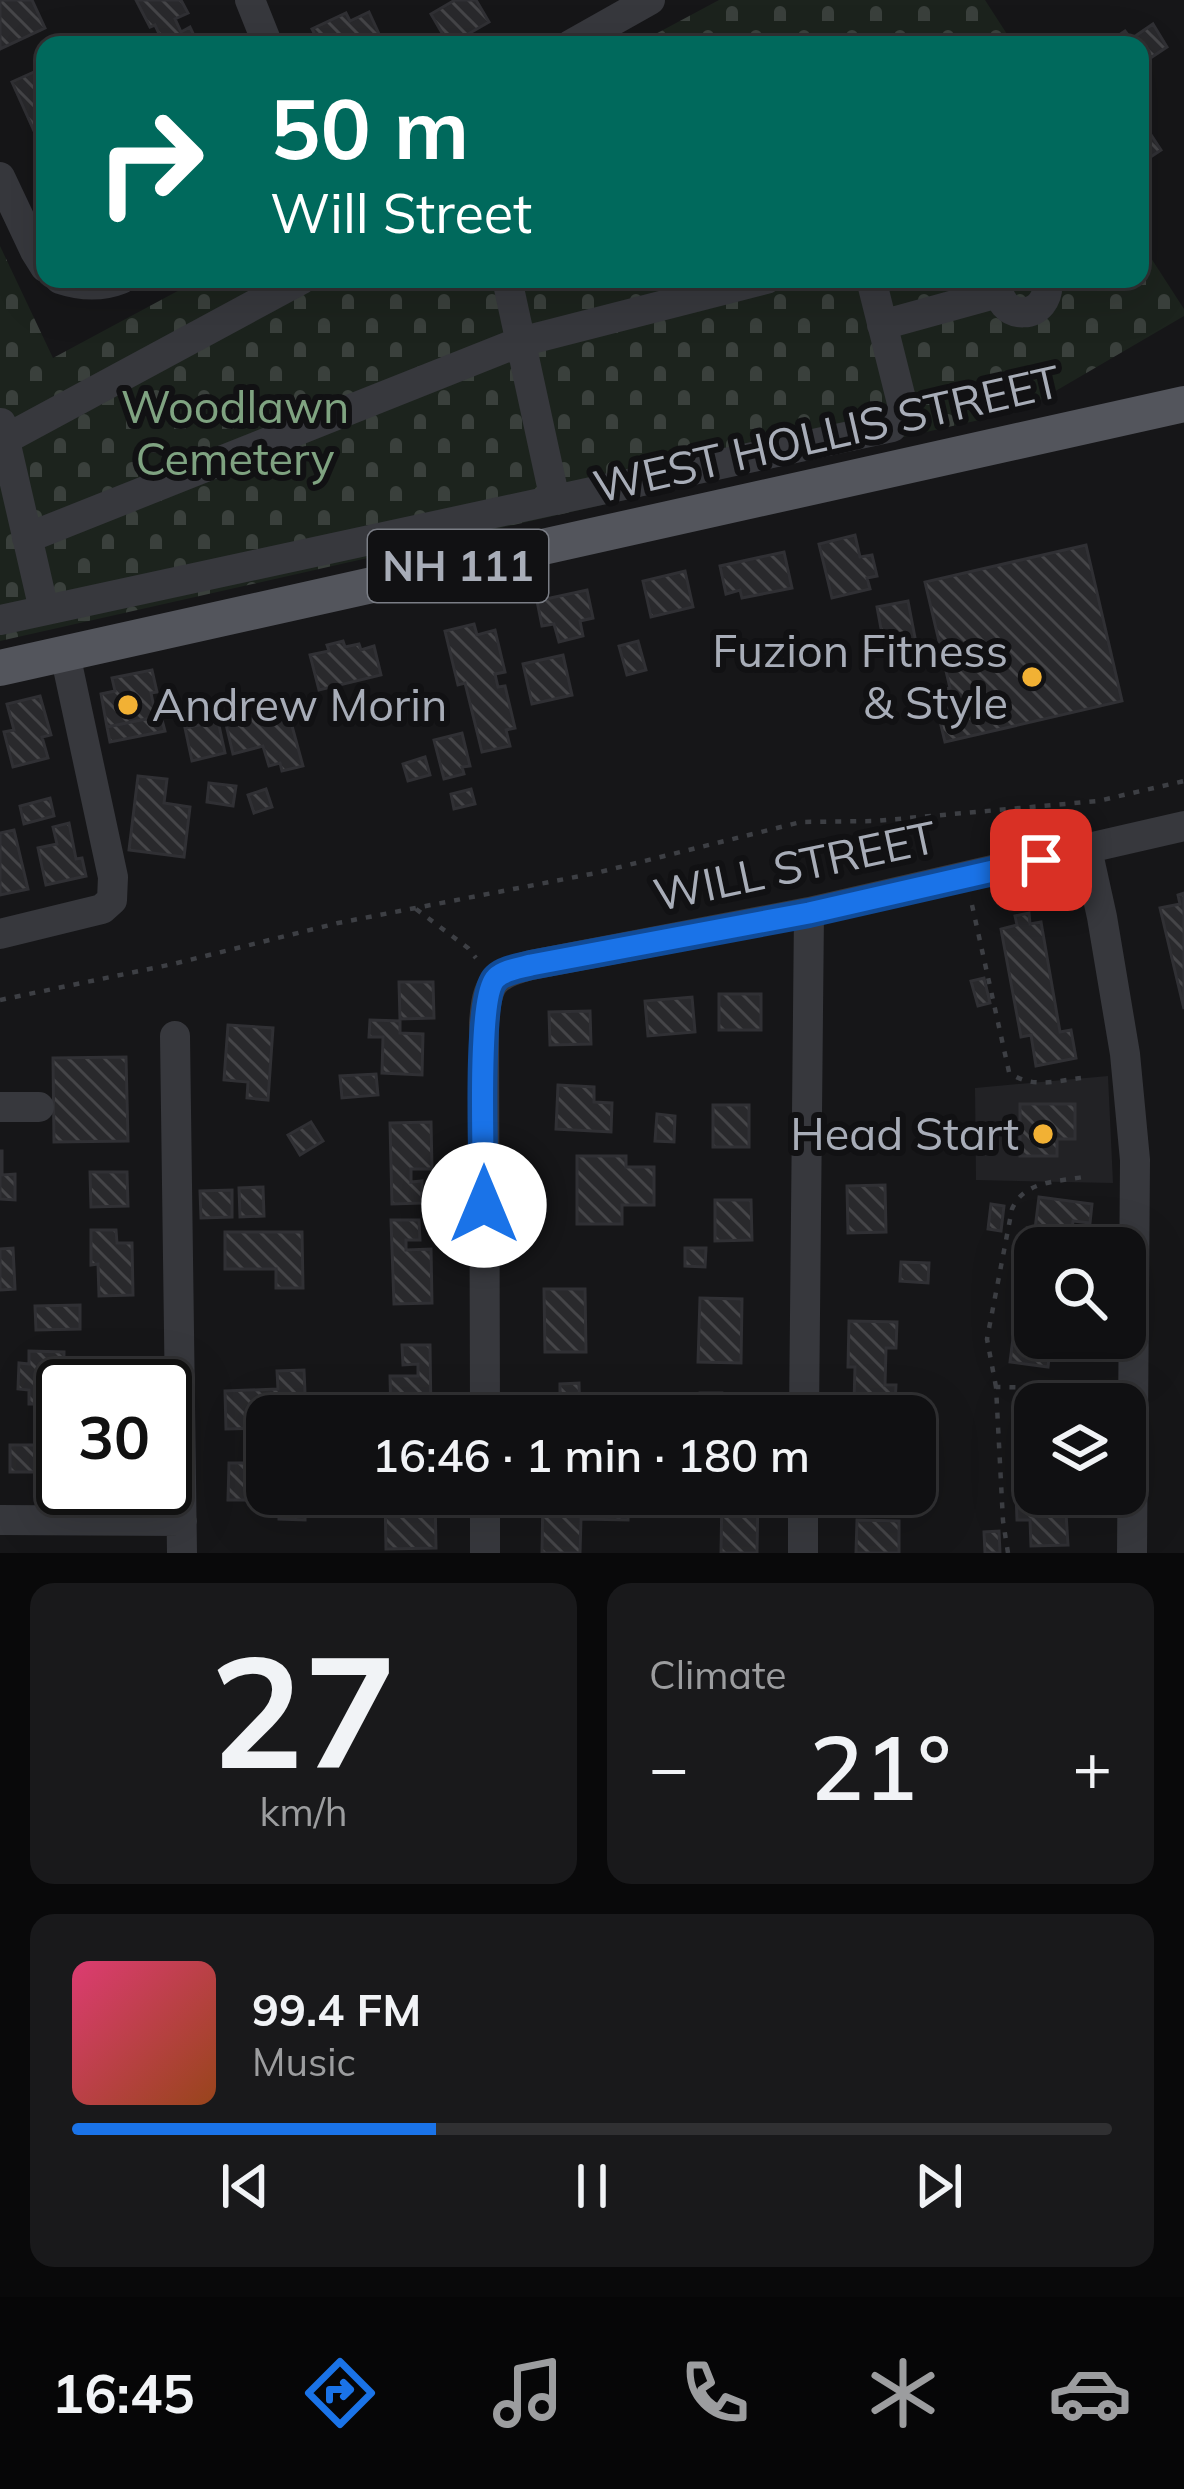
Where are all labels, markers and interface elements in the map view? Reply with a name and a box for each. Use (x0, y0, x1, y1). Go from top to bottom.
text: 50 m (270, 75, 469, 180)
icon: right (72, 84, 228, 240)
text: Will Street (270, 179, 532, 247)
street label: WEST HOLLIS STREET (588, 352, 1066, 514)
park label: Woodlawn Cemetery (121, 378, 349, 486)
road number: NH 111 (368, 530, 548, 602)
place label: Fuzion Fitness & Style (712, 622, 1008, 730)
marker: Fuzion Fitness & Style (1019, 664, 1045, 690)
place label: Andrew Morin (152, 676, 447, 732)
marker: Andrew Morin (115, 692, 141, 718)
street label: WILL STREET (648, 808, 941, 922)
pin (990, 809, 1092, 911)
icon: arrive (1008, 827, 1074, 893)
place label: Head Start (790, 1105, 1019, 1161)
marker: Head Start (1030, 1121, 1056, 1147)
position arrow (421, 1142, 547, 1268)
map controls (1014, 1227, 1146, 1515)
button: search (1014, 1227, 1146, 1359)
speed limit sign: 30 (36, 1359, 192, 1515)
button: layers (1014, 1383, 1146, 1515)
text: 16:46 · 1 min · 180 m (372, 1427, 810, 1483)
text: 27 (210, 1611, 397, 1807)
text: Climate (649, 1650, 787, 1699)
text: 21° (810, 1710, 951, 1823)
text: − (649, 1725, 689, 1808)
text: + (1072, 1725, 1112, 1808)
text: km/h (259, 1787, 348, 1836)
text: 99.4 FM (252, 1981, 421, 2037)
text: Music (252, 2037, 356, 2086)
icon: previous (212, 2153, 278, 2219)
icon: pause (559, 2153, 625, 2219)
icon: next (906, 2153, 972, 2219)
icon: directions (298, 2351, 382, 2435)
icon: music (486, 2351, 570, 2435)
icon: phone (673, 2351, 757, 2435)
icon: climate (861, 2351, 945, 2435)
icon: car (1048, 2351, 1132, 2435)
text: 16:45 (52, 2359, 195, 2427)

